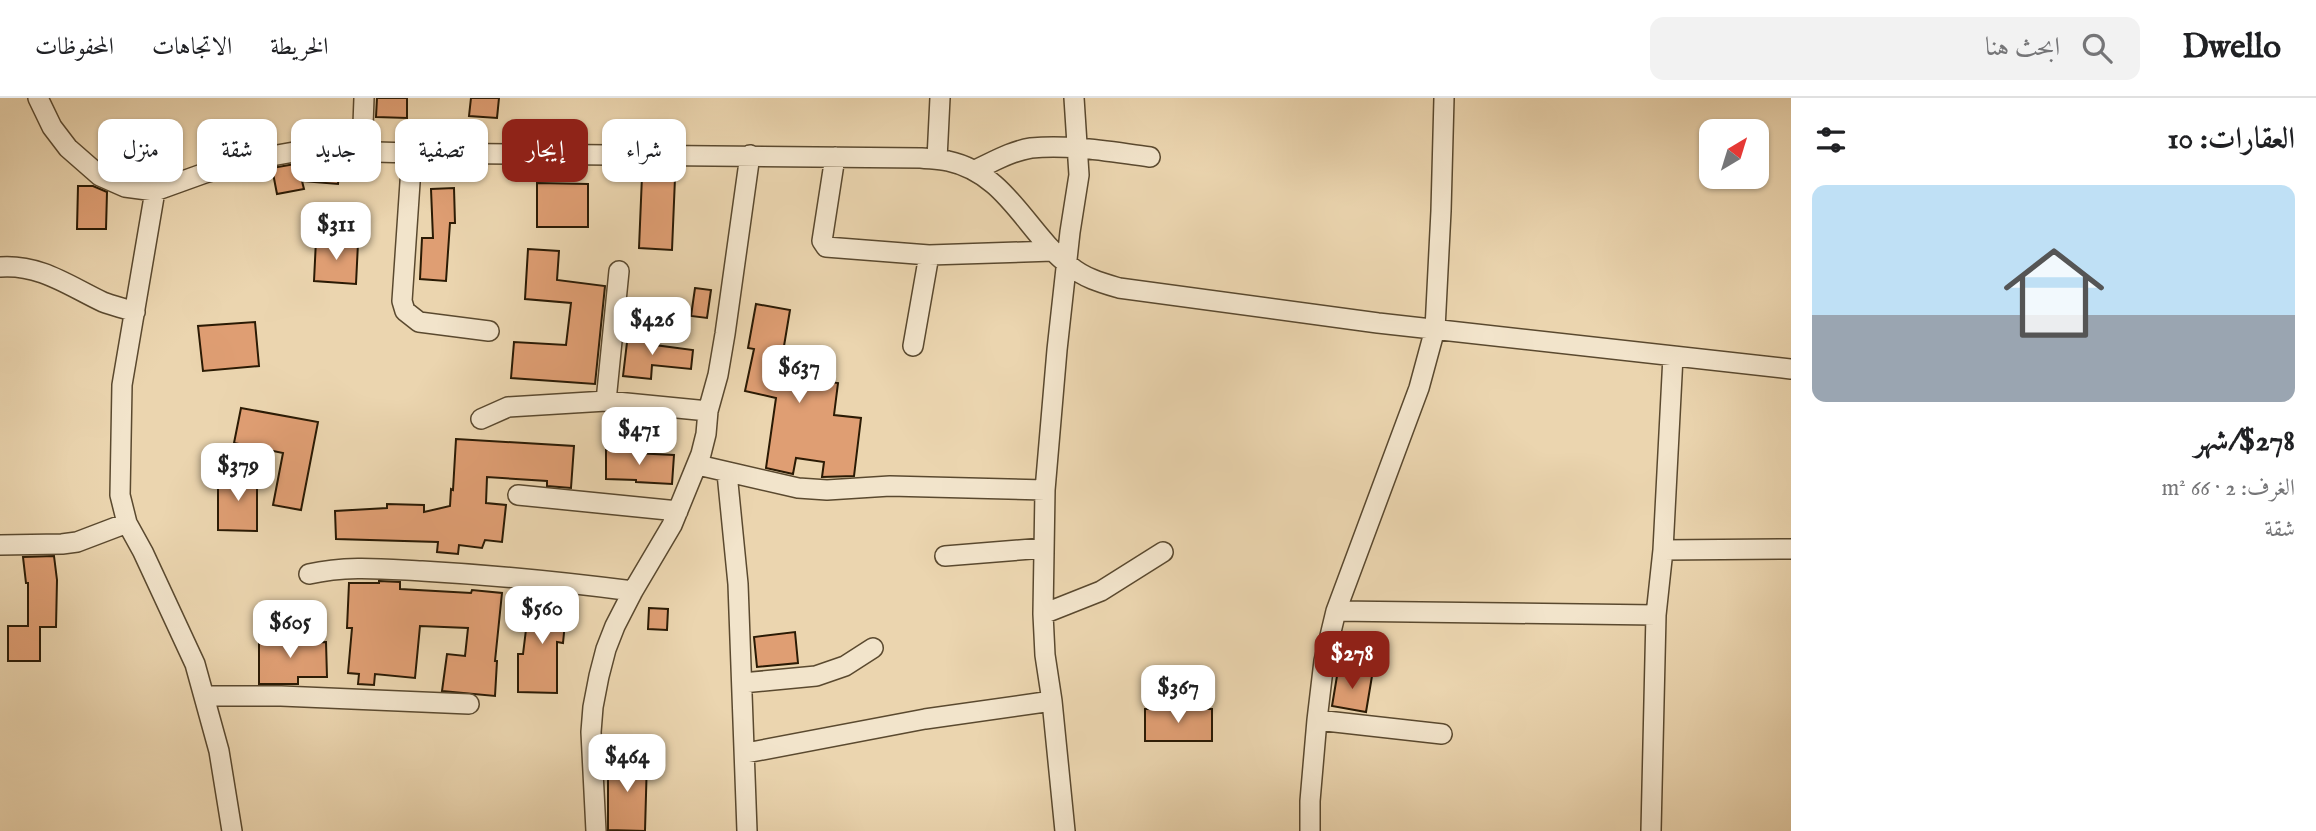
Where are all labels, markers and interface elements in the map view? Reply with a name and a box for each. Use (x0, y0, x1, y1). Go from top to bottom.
search box (1650, 17, 2140, 80)
text: Dwello (2182, 27, 2281, 69)
icon: search (2078, 29, 2116, 67)
text: ابحث هنا (1985, 31, 2060, 64)
text: المحفوظات (35, 32, 114, 63)
text: الاتجاهات (152, 32, 232, 63)
text: الخريطة (270, 32, 329, 63)
chip: منزل (98, 119, 183, 182)
chip: شقة (197, 119, 277, 182)
chip: جديد (291, 119, 381, 182)
chip: تصفية (395, 119, 488, 182)
chip: إيجار (502, 119, 588, 182)
chip: شراء (602, 119, 686, 182)
north arrow (1699, 119, 1769, 189)
map controls (1699, 119, 1769, 189)
icon: filters (1812, 121, 1850, 159)
text: العقارات: 10 (2168, 121, 2295, 159)
pin: $311 (295, 202, 377, 262)
text: $311 (317, 210, 355, 239)
icon: home (1991, 230, 2117, 356)
pin: $426 (611, 298, 693, 357)
text: $426 (630, 305, 674, 334)
pin: $637 (758, 345, 840, 405)
text: $637 (778, 353, 820, 382)
pin: $471 (598, 408, 680, 467)
text: $471 (618, 415, 660, 444)
text: $278/شهر (2194, 423, 2295, 461)
pin: $379 (197, 444, 279, 503)
text: $379 (217, 451, 259, 480)
text: الغرف: 2 · 66 m² (2161, 474, 2295, 503)
text: شقة (2265, 515, 2295, 544)
pin: $560 (501, 587, 583, 646)
text: $560 (521, 594, 563, 623)
pin: $605 (249, 601, 331, 660)
text: $605 (269, 608, 311, 637)
pin: $278 (1311, 632, 1393, 691)
text: $278 (1330, 639, 1374, 668)
pin: $367 (1137, 666, 1219, 725)
text: $367 (1157, 673, 1199, 702)
pin: $464 (586, 734, 668, 794)
text: $464 (605, 742, 650, 771)

